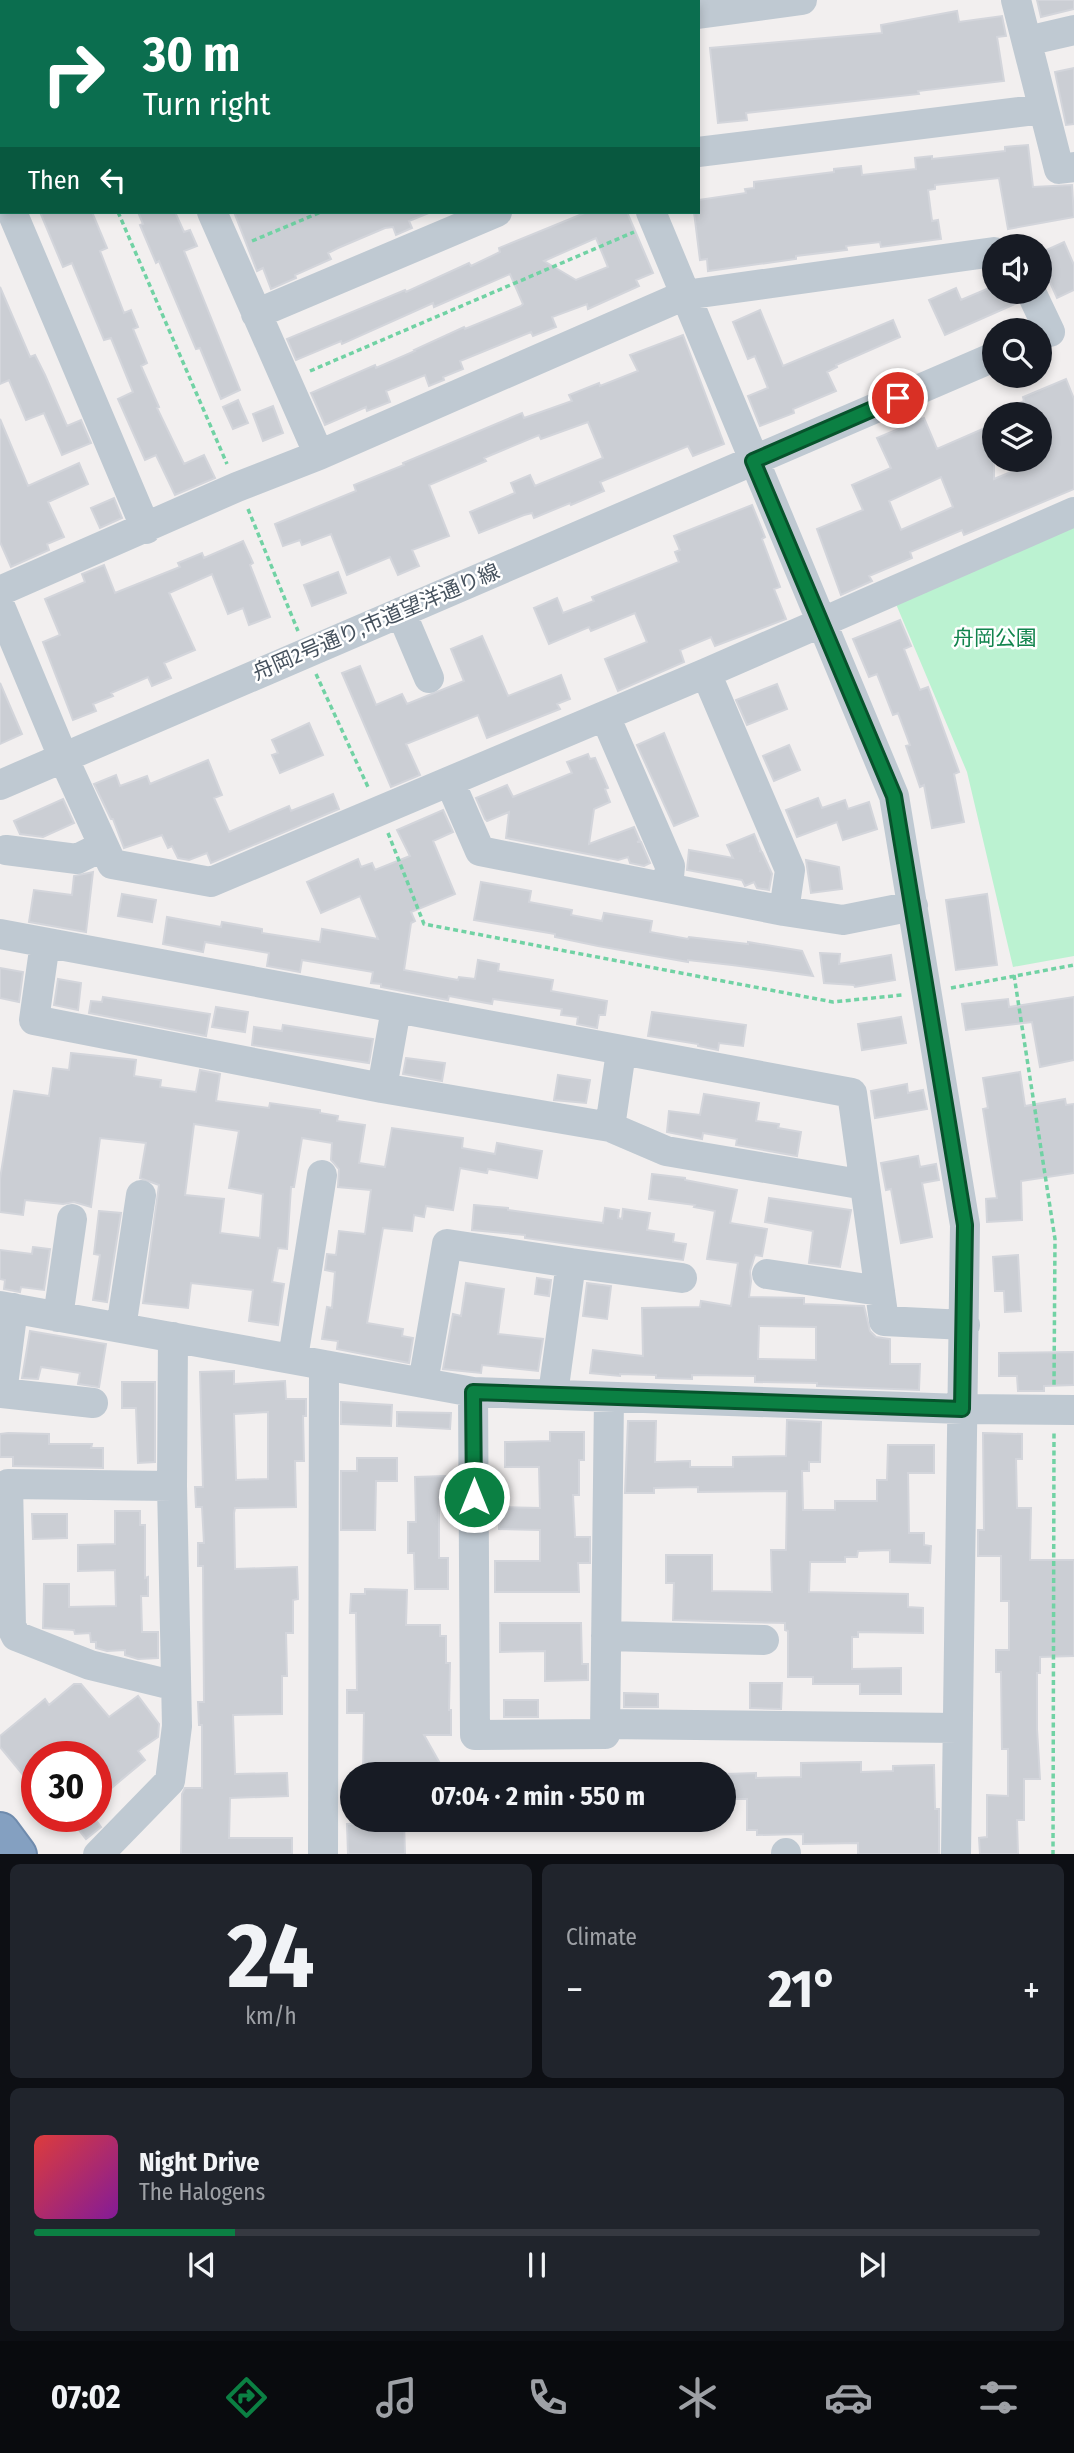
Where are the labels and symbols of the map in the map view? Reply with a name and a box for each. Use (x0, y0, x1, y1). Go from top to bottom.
pin (868, 368, 928, 428)
street label: 舟岡2号通り,市道望洋通り線 (249, 558, 503, 686)
park label: 舟岡公園 (953, 625, 1037, 651)
position arrow (437, 1460, 511, 1534)
speed limit sign: 30 (21, 1741, 112, 1832)

